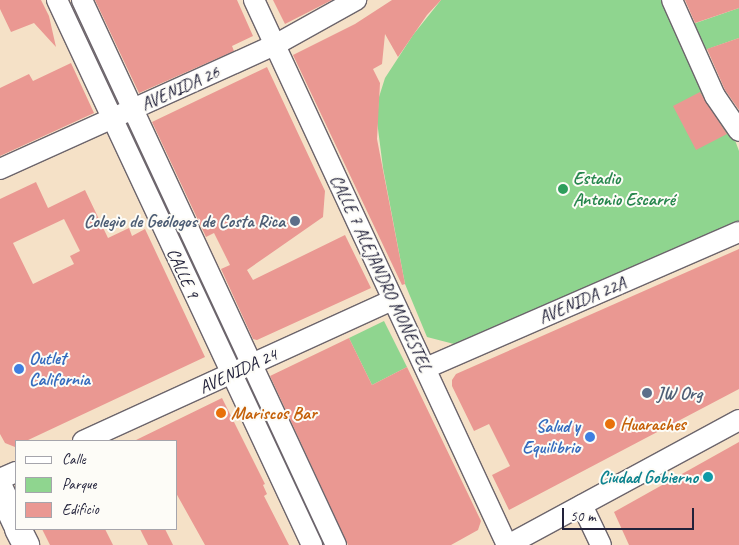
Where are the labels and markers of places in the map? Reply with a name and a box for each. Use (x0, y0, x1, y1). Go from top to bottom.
place label: Estadio Antonio Escarré (573, 168, 675, 210)
marker: Estadio Antonio Escarré (557, 183, 569, 195)
place label: Colegio de Geólogos de Costa Rica (83, 210, 285, 232)
marker: Colegio de Geólogos de Costa Rica (289, 215, 301, 227)
place label: Outlet California (29, 348, 90, 390)
marker: Outlet California (13, 363, 25, 375)
place label: JW Org (657, 382, 702, 404)
marker: JW Org (641, 387, 653, 399)
place label: Mariscos Bar (231, 402, 316, 424)
marker: Mariscos Bar (215, 407, 227, 419)
place label: Huaraches (620, 413, 686, 435)
place label: Salud y Equilibrio (522, 416, 580, 458)
marker: Huaraches (604, 418, 616, 430)
marker: Salud y Equilibrio (584, 431, 596, 443)
place label: Ciudad Gobierno (599, 466, 698, 488)
marker: Ciudad Gobierno (702, 471, 714, 483)

